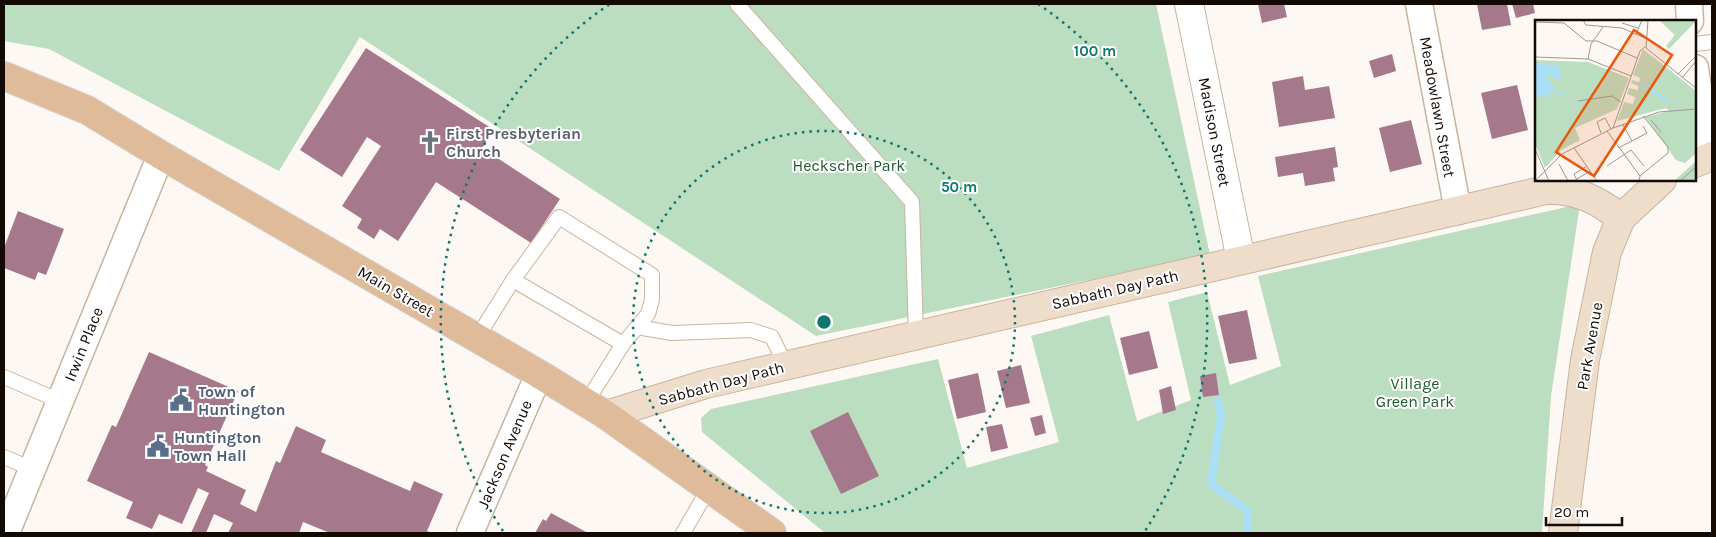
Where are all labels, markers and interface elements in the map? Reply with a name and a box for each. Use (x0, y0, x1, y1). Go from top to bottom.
inset map (1535, 20, 1696, 181)
street label: Meadowlawn Street (1416, 35, 1459, 179)
text: 100 m (1074, 42, 1116, 60)
street label: Madison Street (1195, 76, 1234, 188)
place label: First Presbyterian Church (446, 124, 581, 161)
church icon: First Presbyterian Church (417, 129, 443, 155)
park label: Heckscher Park (793, 156, 905, 175)
text: 50 m (941, 178, 977, 196)
street label: Main Street (354, 262, 437, 321)
street label: Sabbath Day Path (1050, 266, 1180, 313)
street label: Park Avenue (1572, 301, 1607, 392)
street label: Irwin Place (60, 304, 107, 384)
centre of rings (815, 313, 833, 331)
street label: Sabbath Day Path (656, 358, 786, 409)
park label: Village Green Park (1376, 374, 1454, 411)
place label: Town of Huntington (198, 382, 285, 419)
public building icon: Town of Huntington (168, 387, 194, 413)
street label: Jackson Avenue (473, 397, 536, 511)
place label: Huntington Town Hall (174, 428, 261, 465)
public building icon: Huntington Town Hall (145, 433, 171, 459)
scale bar (1546, 494, 1622, 526)
text: 20 m (1554, 503, 1589, 521)

